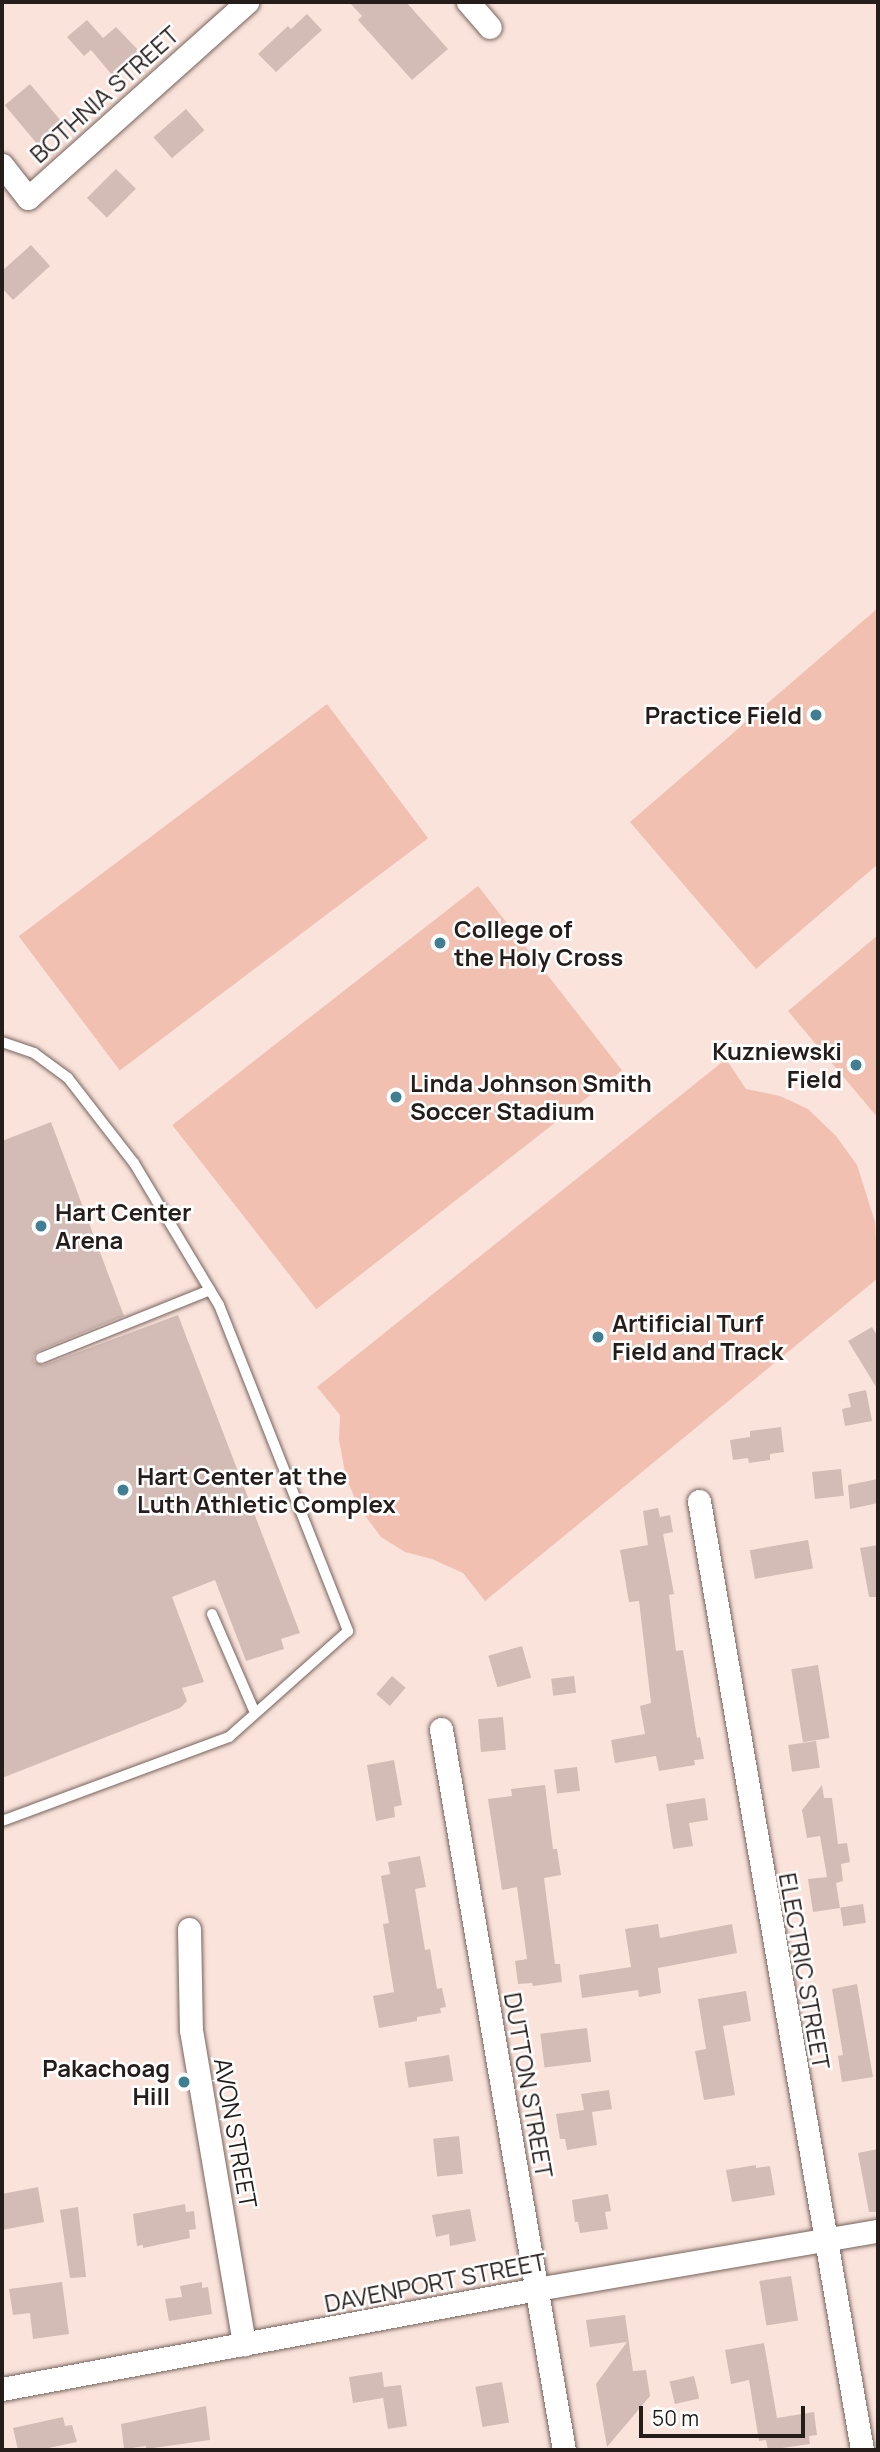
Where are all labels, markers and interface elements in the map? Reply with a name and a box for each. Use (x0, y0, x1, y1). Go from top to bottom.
street label: BOTHNIA STREET (24, 20, 184, 168)
place label: Practice Field (645, 701, 802, 729)
marker: Practice Field (808, 707, 824, 723)
place label: College of the Holy Cross (454, 915, 623, 971)
marker: College of the Holy Cross (432, 935, 448, 951)
place label: Kuzniewski Field (712, 1037, 842, 1093)
marker: Kuzniewski Field (848, 1057, 864, 1073)
place label: Linda Johnson Smith Soccer Stadium (410, 1069, 652, 1125)
marker: Linda Johnson Smith Soccer Stadium (388, 1089, 404, 1105)
place label: Hart Center Arena (55, 1198, 191, 1254)
marker: Hart Center Arena (33, 1218, 49, 1234)
place label: Artificial Turf Field and Track (612, 1309, 784, 1365)
marker: Artificial Turf Field and Track (590, 1329, 606, 1345)
place label: Hart Center at the Luth Athletic Complex (137, 1462, 396, 1518)
marker: Hart Center at the Luth Athletic Complex (115, 1482, 131, 1498)
street label: ELECTRIC STREET (774, 1870, 836, 2072)
street label: DUTTON STREET (499, 1990, 559, 2180)
place label: Pakachoag Hill (42, 2054, 170, 2110)
street label: AVON STREET (209, 2056, 263, 2210)
marker: Pakachoag Hill (176, 2074, 192, 2090)
street label: DAVENPORT STREET (321, 2246, 549, 2318)
scale bar (642, 2392, 808, 2436)
text: 50 m (652, 2404, 699, 2432)

